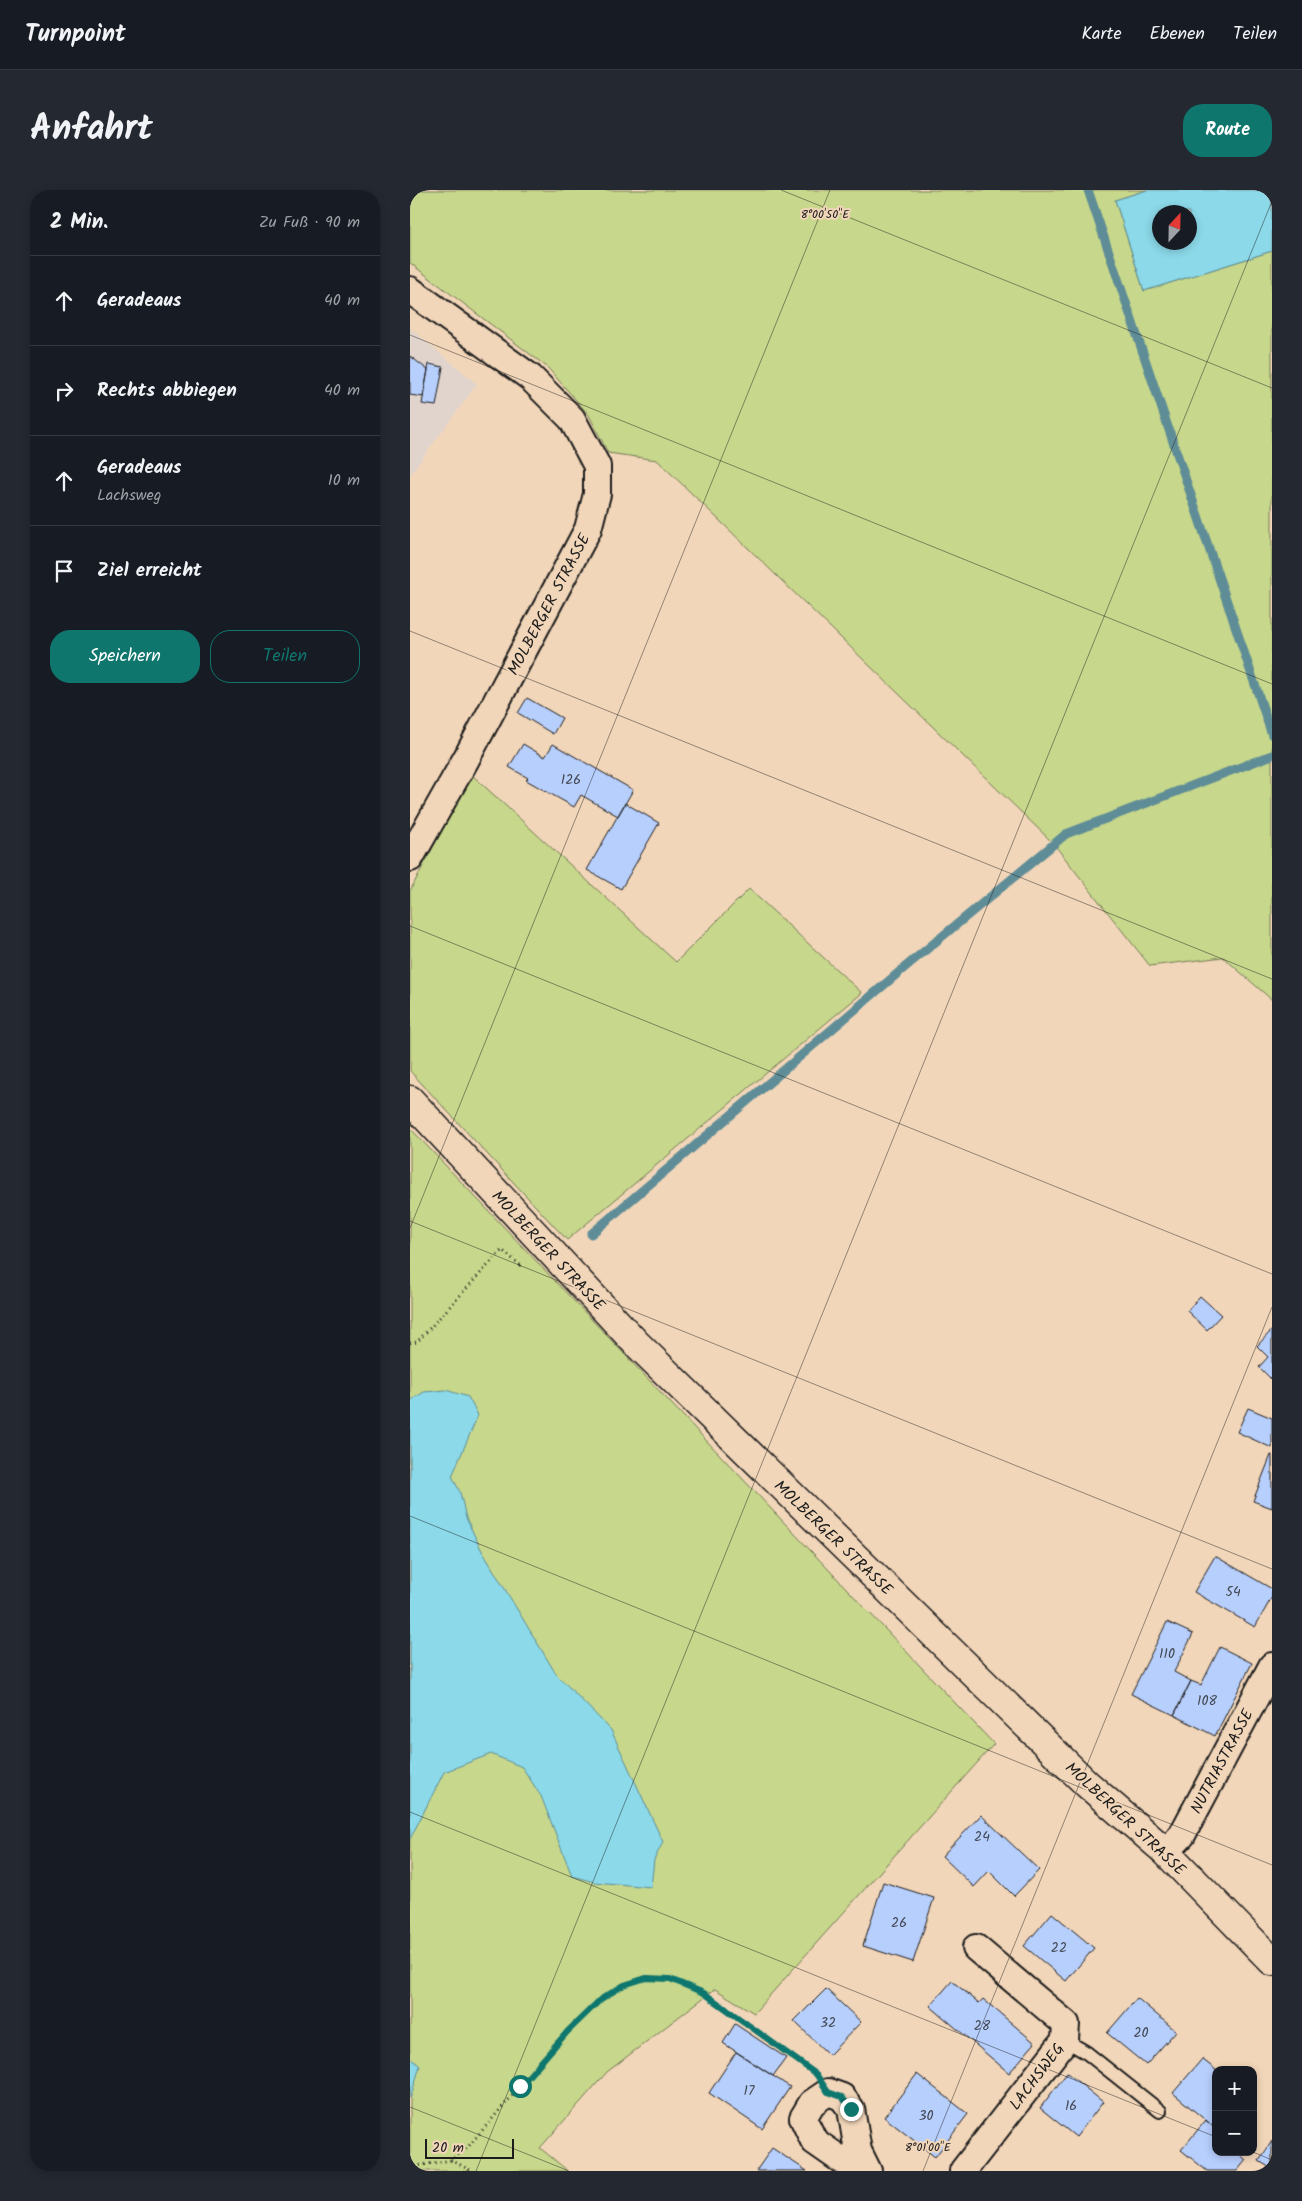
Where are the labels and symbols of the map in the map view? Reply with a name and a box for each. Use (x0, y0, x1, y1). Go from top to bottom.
text: 8°00'50"E (801, 205, 850, 224)
north arrow (1152, 205, 1197, 250)
street label: MOLBERGER STRASSE (501, 529, 598, 680)
house number: 126 (561, 769, 581, 791)
street label: MOLBERGER STRASSE (485, 1185, 611, 1318)
street label: MOLBERGER STRASSE (768, 1474, 899, 1602)
house number: 54 (1225, 1581, 1241, 1603)
house number: 110 (1159, 1643, 1175, 1665)
house number: 108 (1197, 1690, 1217, 1712)
street label: NUTRIASTRASSE (1184, 1704, 1261, 1819)
street label: MOLBERGER STRASSE (1059, 1756, 1192, 1882)
house number: 24 (974, 1826, 990, 1848)
house number: 26 (891, 1912, 907, 1934)
house number: 22 (1051, 1937, 1067, 1959)
house number: 32 (820, 2012, 836, 2034)
house number: 28 (974, 2015, 991, 2037)
house number: 20 (1133, 2022, 1149, 2044)
street label: LACHSWEG (1003, 2038, 1071, 2116)
route start (509, 2075, 532, 2098)
house number: 17 (744, 2080, 755, 2102)
house number: 16 (1065, 2095, 1077, 2117)
route end (840, 2098, 863, 2121)
house number: 30 (919, 2105, 934, 2127)
scale bar (425, 2136, 514, 2159)
text: 8°01'00"E (905, 2138, 952, 2157)

